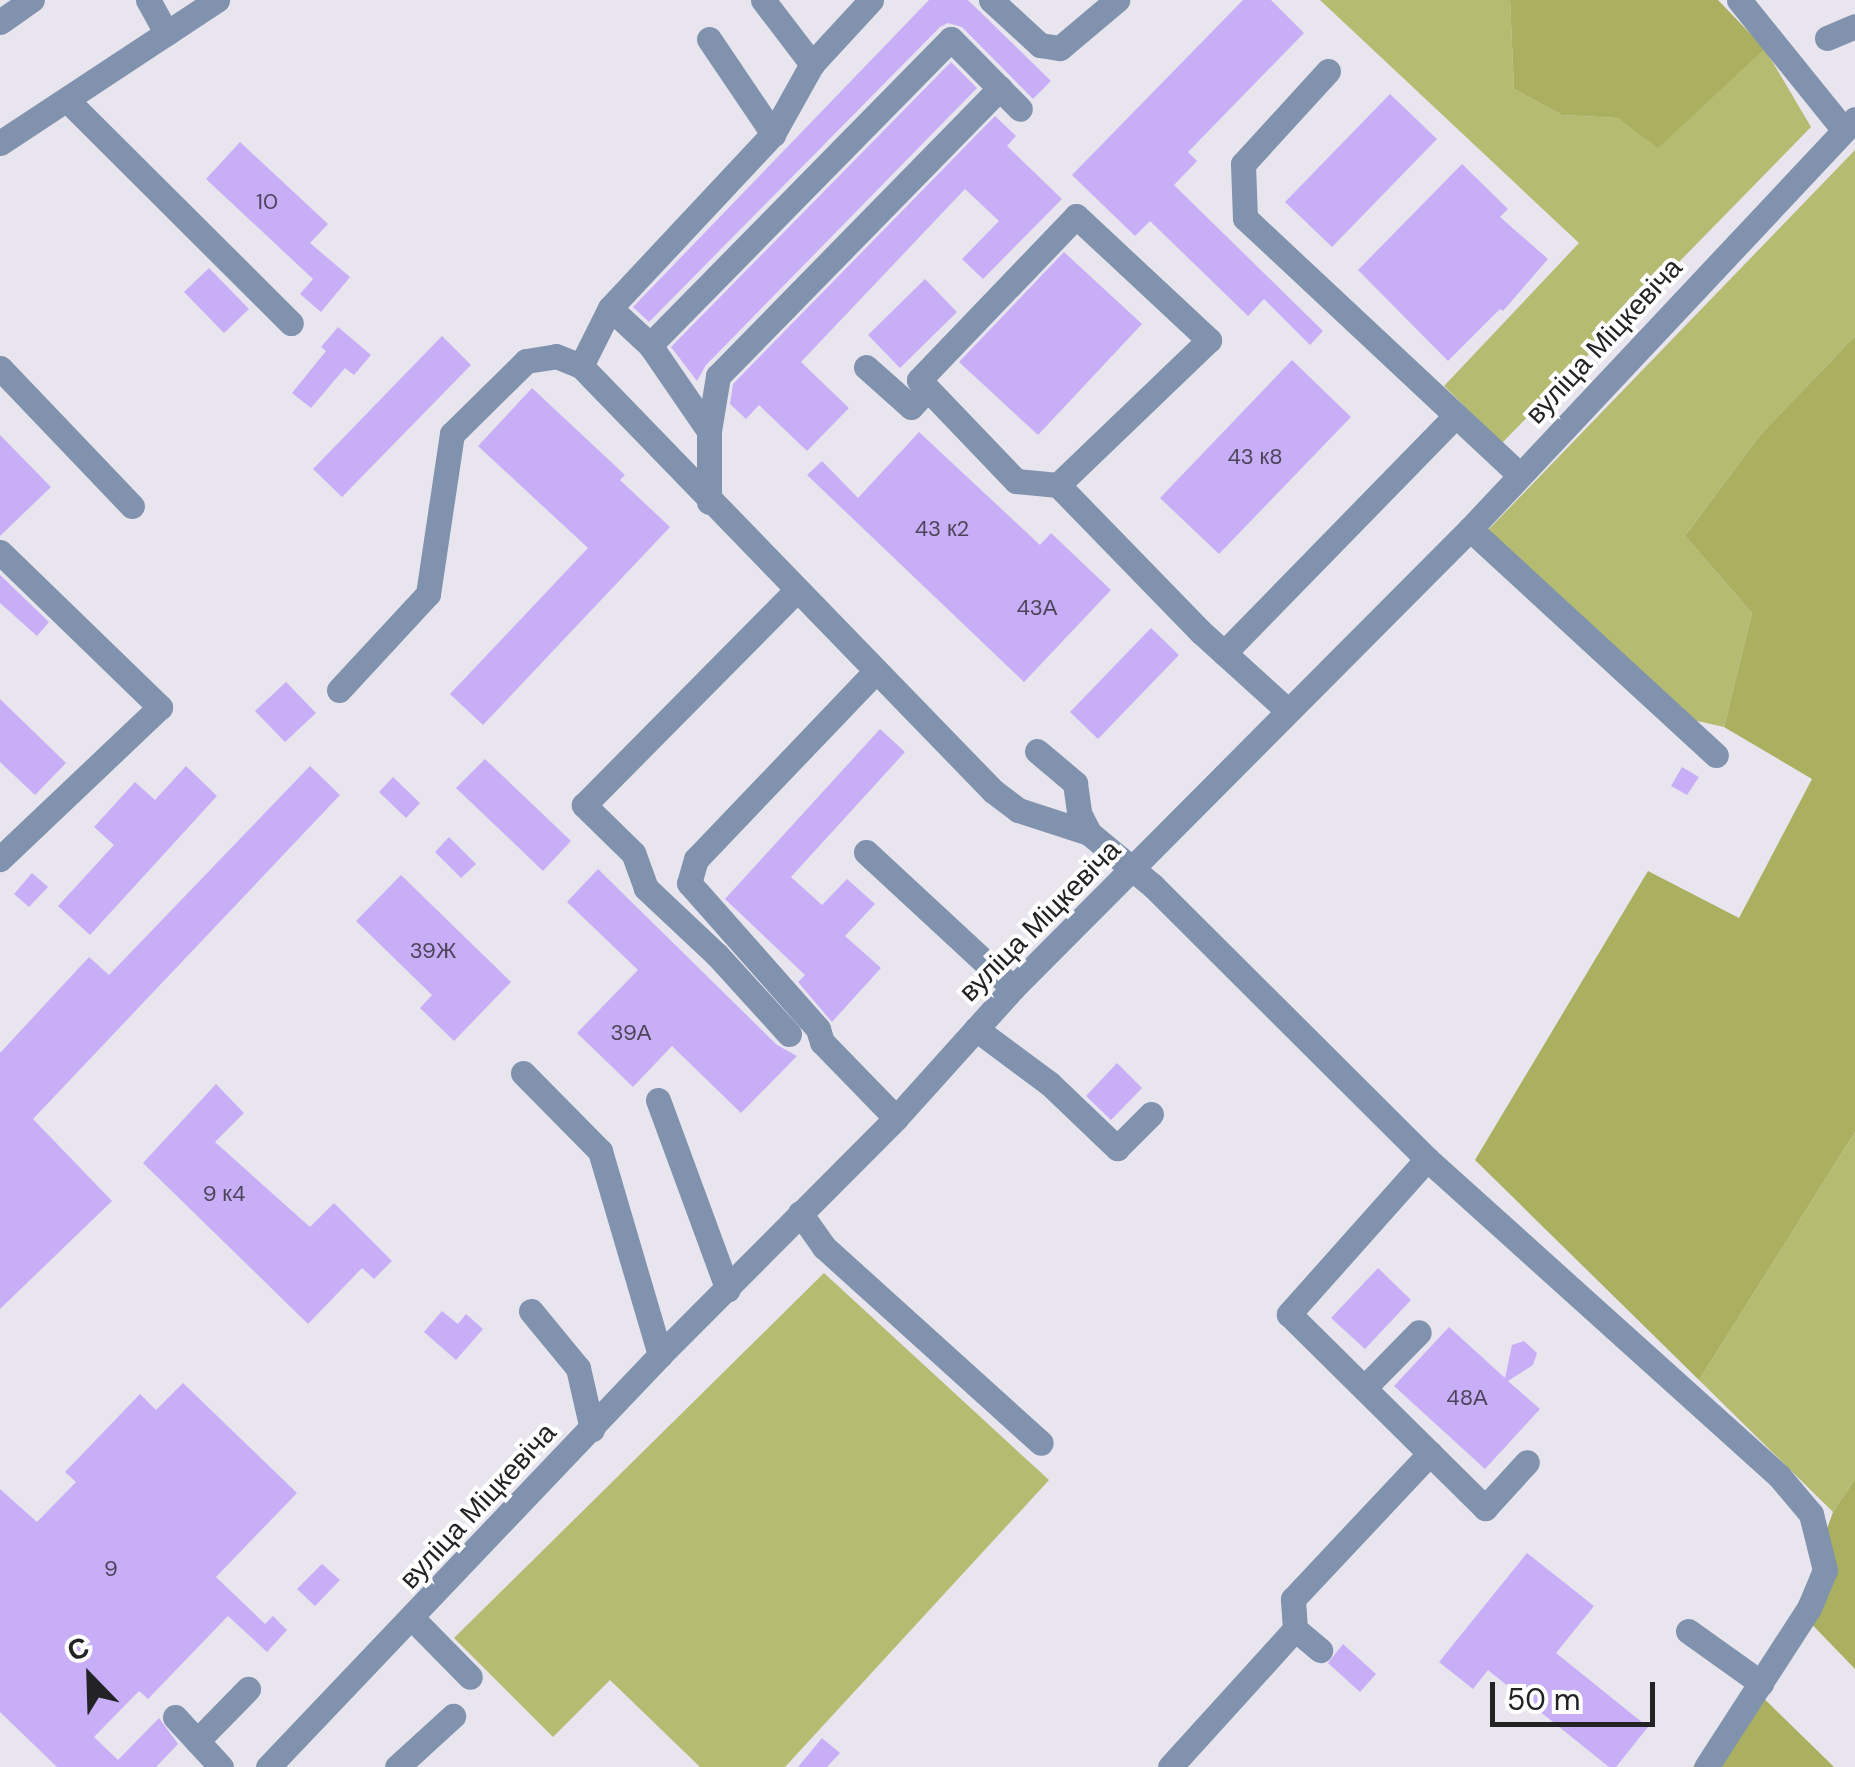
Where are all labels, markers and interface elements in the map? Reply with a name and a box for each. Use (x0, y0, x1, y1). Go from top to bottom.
house number: 10 (256, 189, 278, 215)
street label: вуліца Міцкевіча (1519, 251, 1689, 431)
house number: 43 к8 (1227, 444, 1283, 470)
house number: 43 к2 (915, 516, 969, 542)
house number: 43А (1016, 595, 1058, 621)
street label: вуліца Міцкевіча (952, 833, 1128, 1009)
house number: 39Ж (410, 938, 456, 964)
house number: 39А (611, 1020, 651, 1046)
house number: 9 к4 (203, 1181, 245, 1207)
house number: 48А (1446, 1385, 1488, 1411)
street label: вуліца Міцкевіча (393, 1416, 563, 1596)
house number: 9 (104, 1556, 118, 1582)
north arrow (40, 1627, 140, 1727)
text: С (62, 1628, 95, 1670)
scale bar (1495, 1662, 1660, 1724)
text: 50 m (1507, 1680, 1581, 1719)

